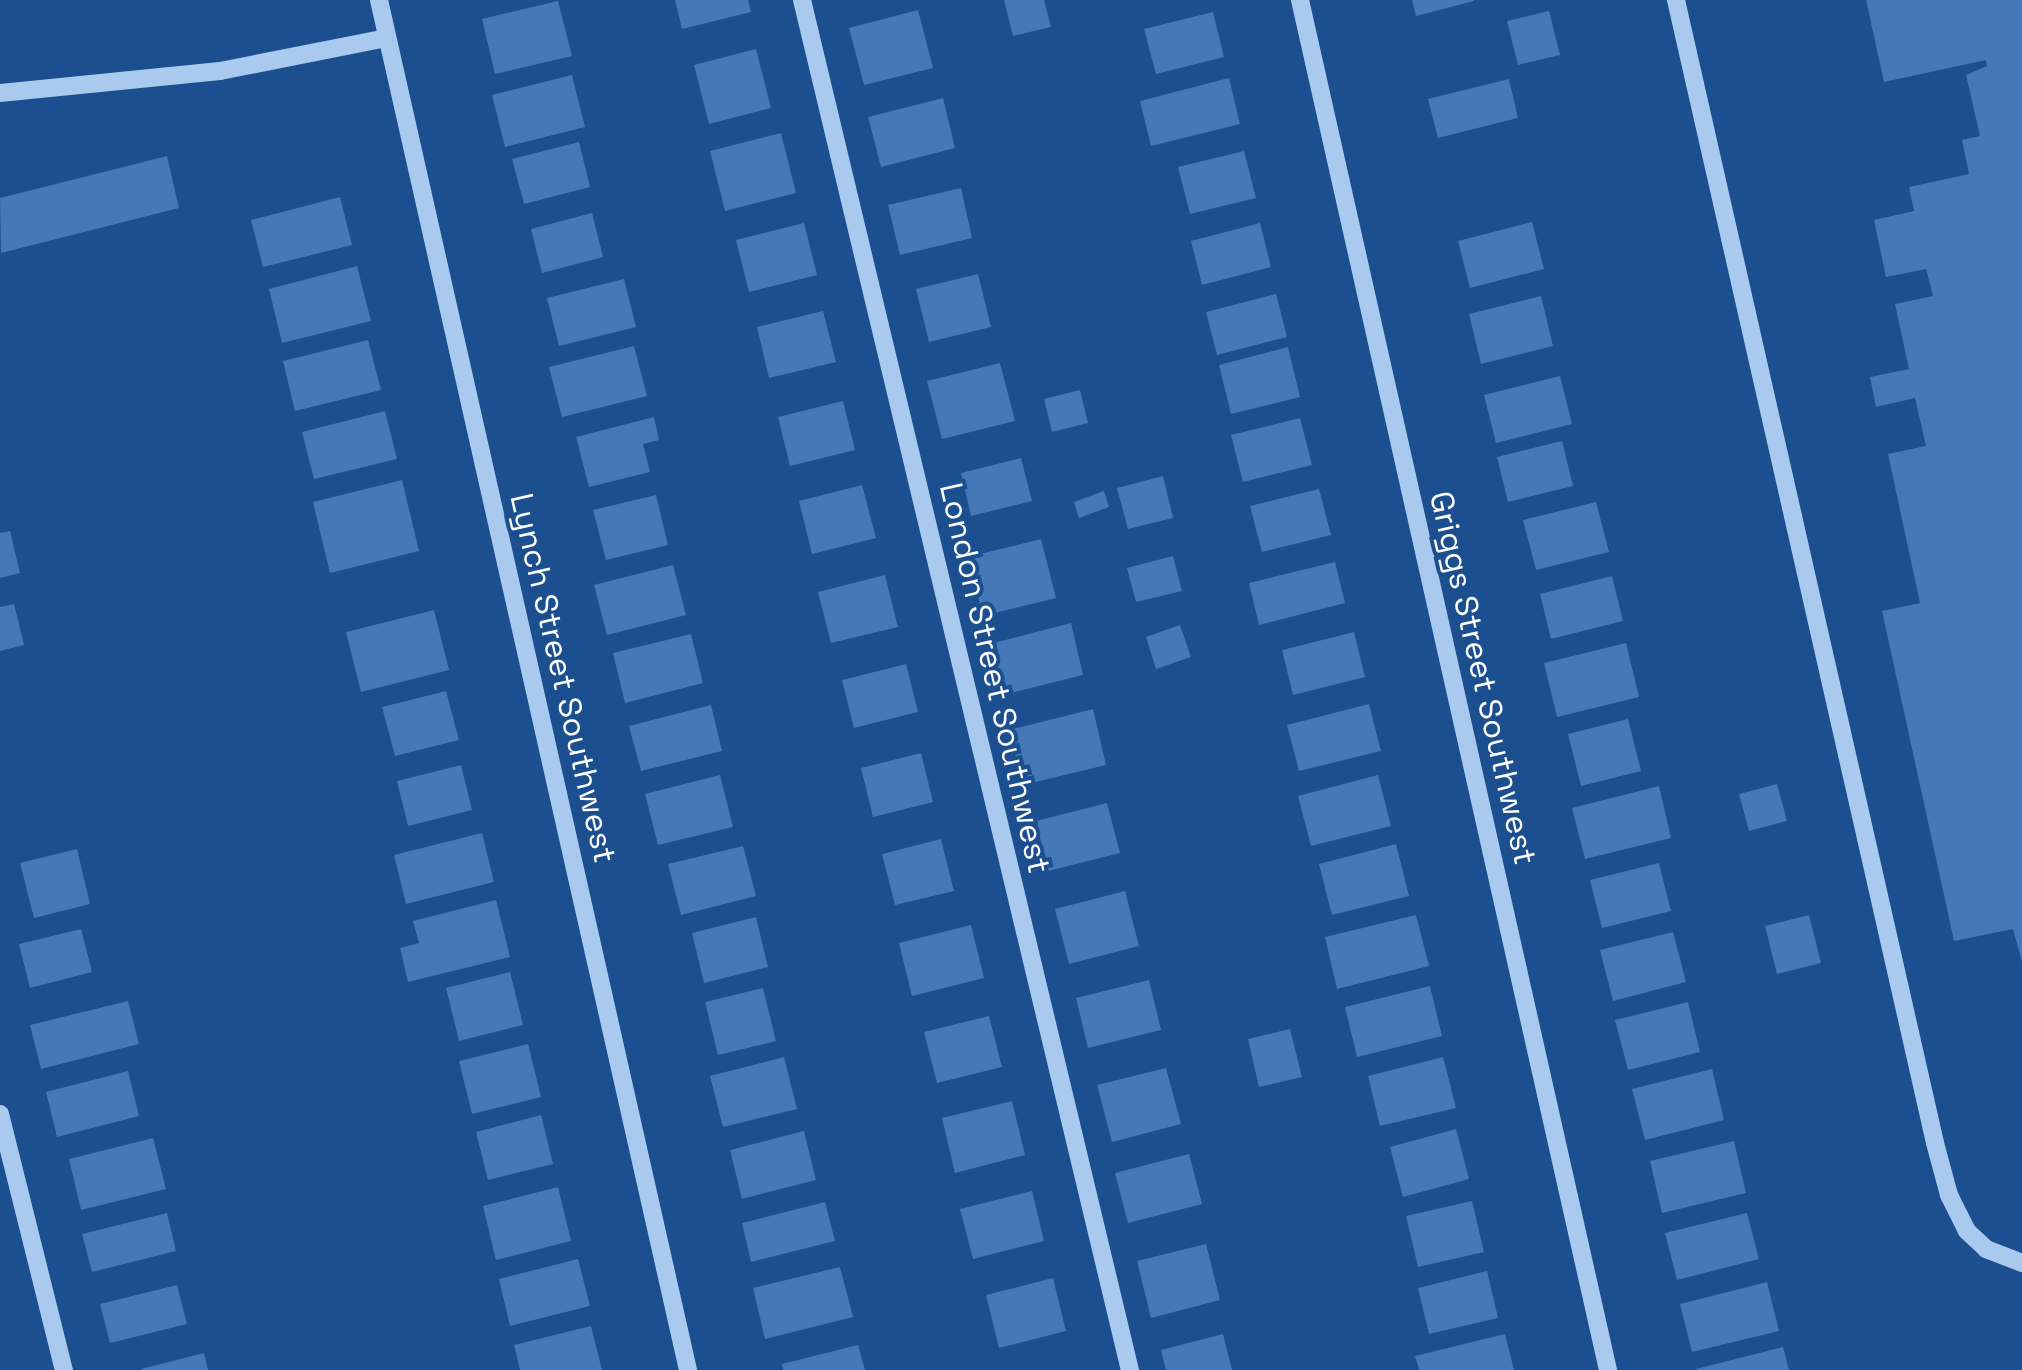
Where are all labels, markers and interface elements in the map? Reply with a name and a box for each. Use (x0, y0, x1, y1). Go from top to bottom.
street label: London Street Southwest (931, 479, 1059, 877)
street label: Griggs Street Southwest (1421, 488, 1545, 868)
street label: Lynch Street Southwest (502, 489, 624, 867)

